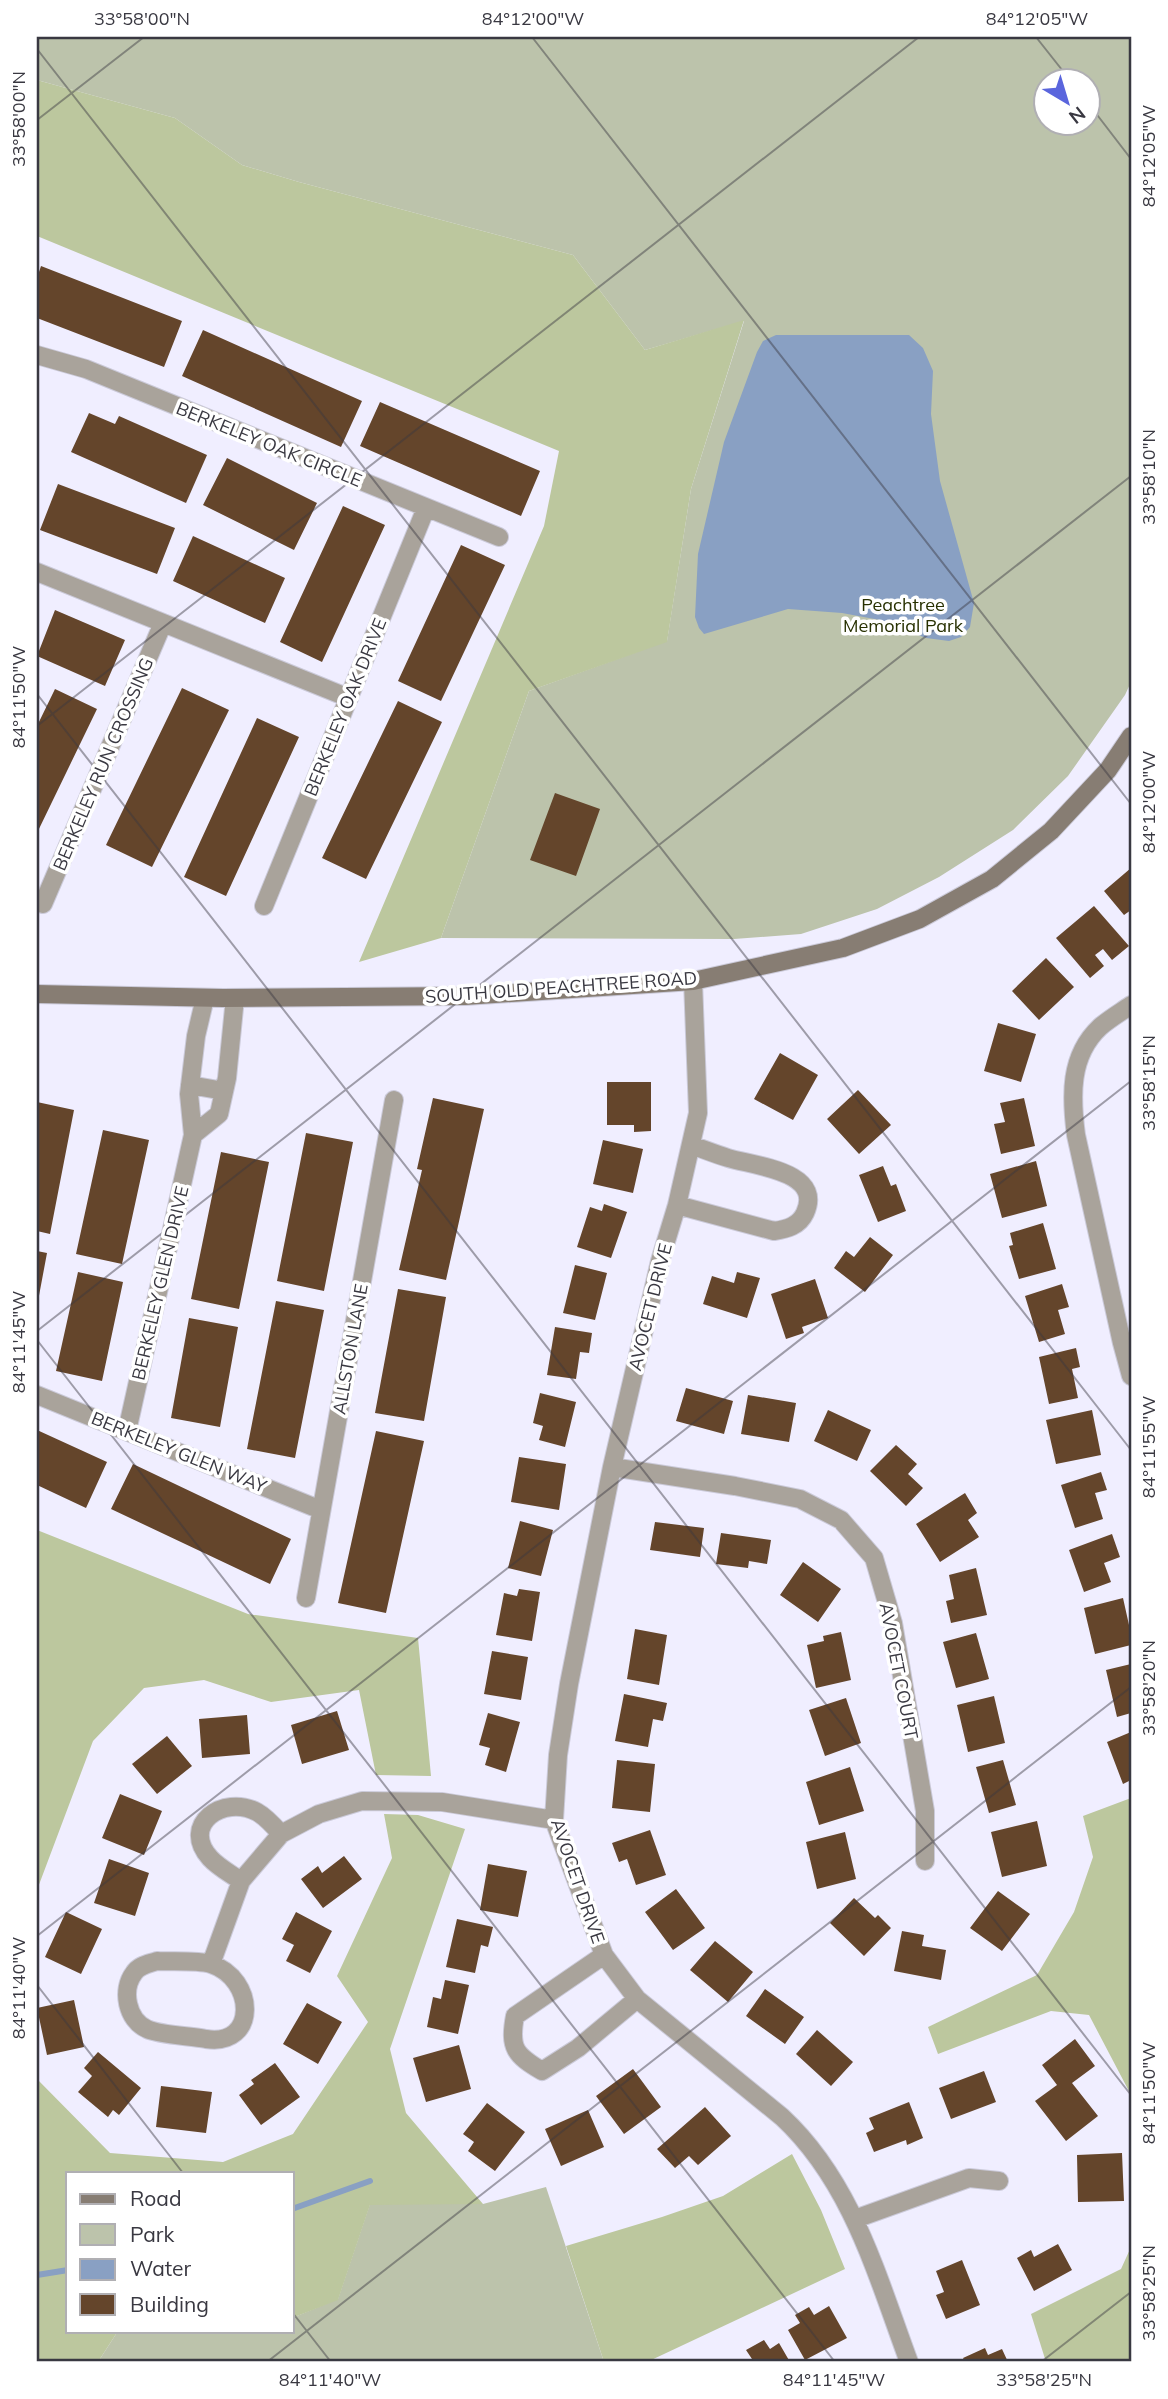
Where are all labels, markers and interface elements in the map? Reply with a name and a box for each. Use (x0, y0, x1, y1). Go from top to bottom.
text: 33°58'00"N (94, 7, 190, 30)
text: 84°12'00"W (482, 7, 584, 30)
text: 84°12'05"W (986, 7, 1088, 30)
north arrow (1032, 66, 1102, 136)
text: 33°58'00"N (7, 71, 30, 167)
text: N (1064, 102, 1091, 129)
text: 84°12'05"W (1137, 105, 1160, 207)
street label: BERKELEY OAK CIRCLE (173, 396, 365, 492)
text: 33°58'10"N (1137, 429, 1160, 525)
park label: Peachtree Memorial Park (843, 593, 964, 637)
street label: BERKELEY OAK DRIVE (299, 615, 391, 799)
text: 84°11'50"W (7, 646, 30, 748)
street label: BERKELEY RUN CROSSING (48, 654, 158, 874)
text: 84°12'00"W (1137, 751, 1160, 853)
street label: SOUTH OLD PEACHTREE ROAD (424, 966, 698, 1008)
text: 33°58'15"N (1137, 1035, 1160, 1131)
street label: BERKELEY GLEN DRIVE (126, 1184, 194, 1382)
street label: AVOCET DRIVE (623, 1241, 677, 1373)
street label: ALLSTON LANE (327, 1282, 373, 1416)
text: 84°11'45"W (7, 1291, 30, 1393)
text: 84°11'55"W (1137, 1396, 1160, 1498)
street label: BERKELEY GLEN WAY (88, 1406, 271, 1498)
street label: AVOCET COURT (874, 1601, 924, 1741)
text: 33°58'20"N (1137, 1640, 1160, 1736)
street label: AVOCET DRIVE (546, 1816, 610, 1946)
text: 84°11'40"W (7, 1937, 30, 2039)
text: 84°11'50"W (1137, 2042, 1160, 2144)
legend (66, 2172, 294, 2332)
text: Road (130, 2185, 181, 2211)
text: Park (130, 2221, 174, 2247)
text: 33°58'25"N (1137, 2245, 1160, 2341)
text: Water (130, 2255, 191, 2281)
text: Building (130, 2291, 209, 2317)
text: 84°11'40"W (279, 2368, 381, 2391)
text: 84°11'45"W (783, 2368, 885, 2391)
text: 33°58'25"N (996, 2368, 1092, 2391)

